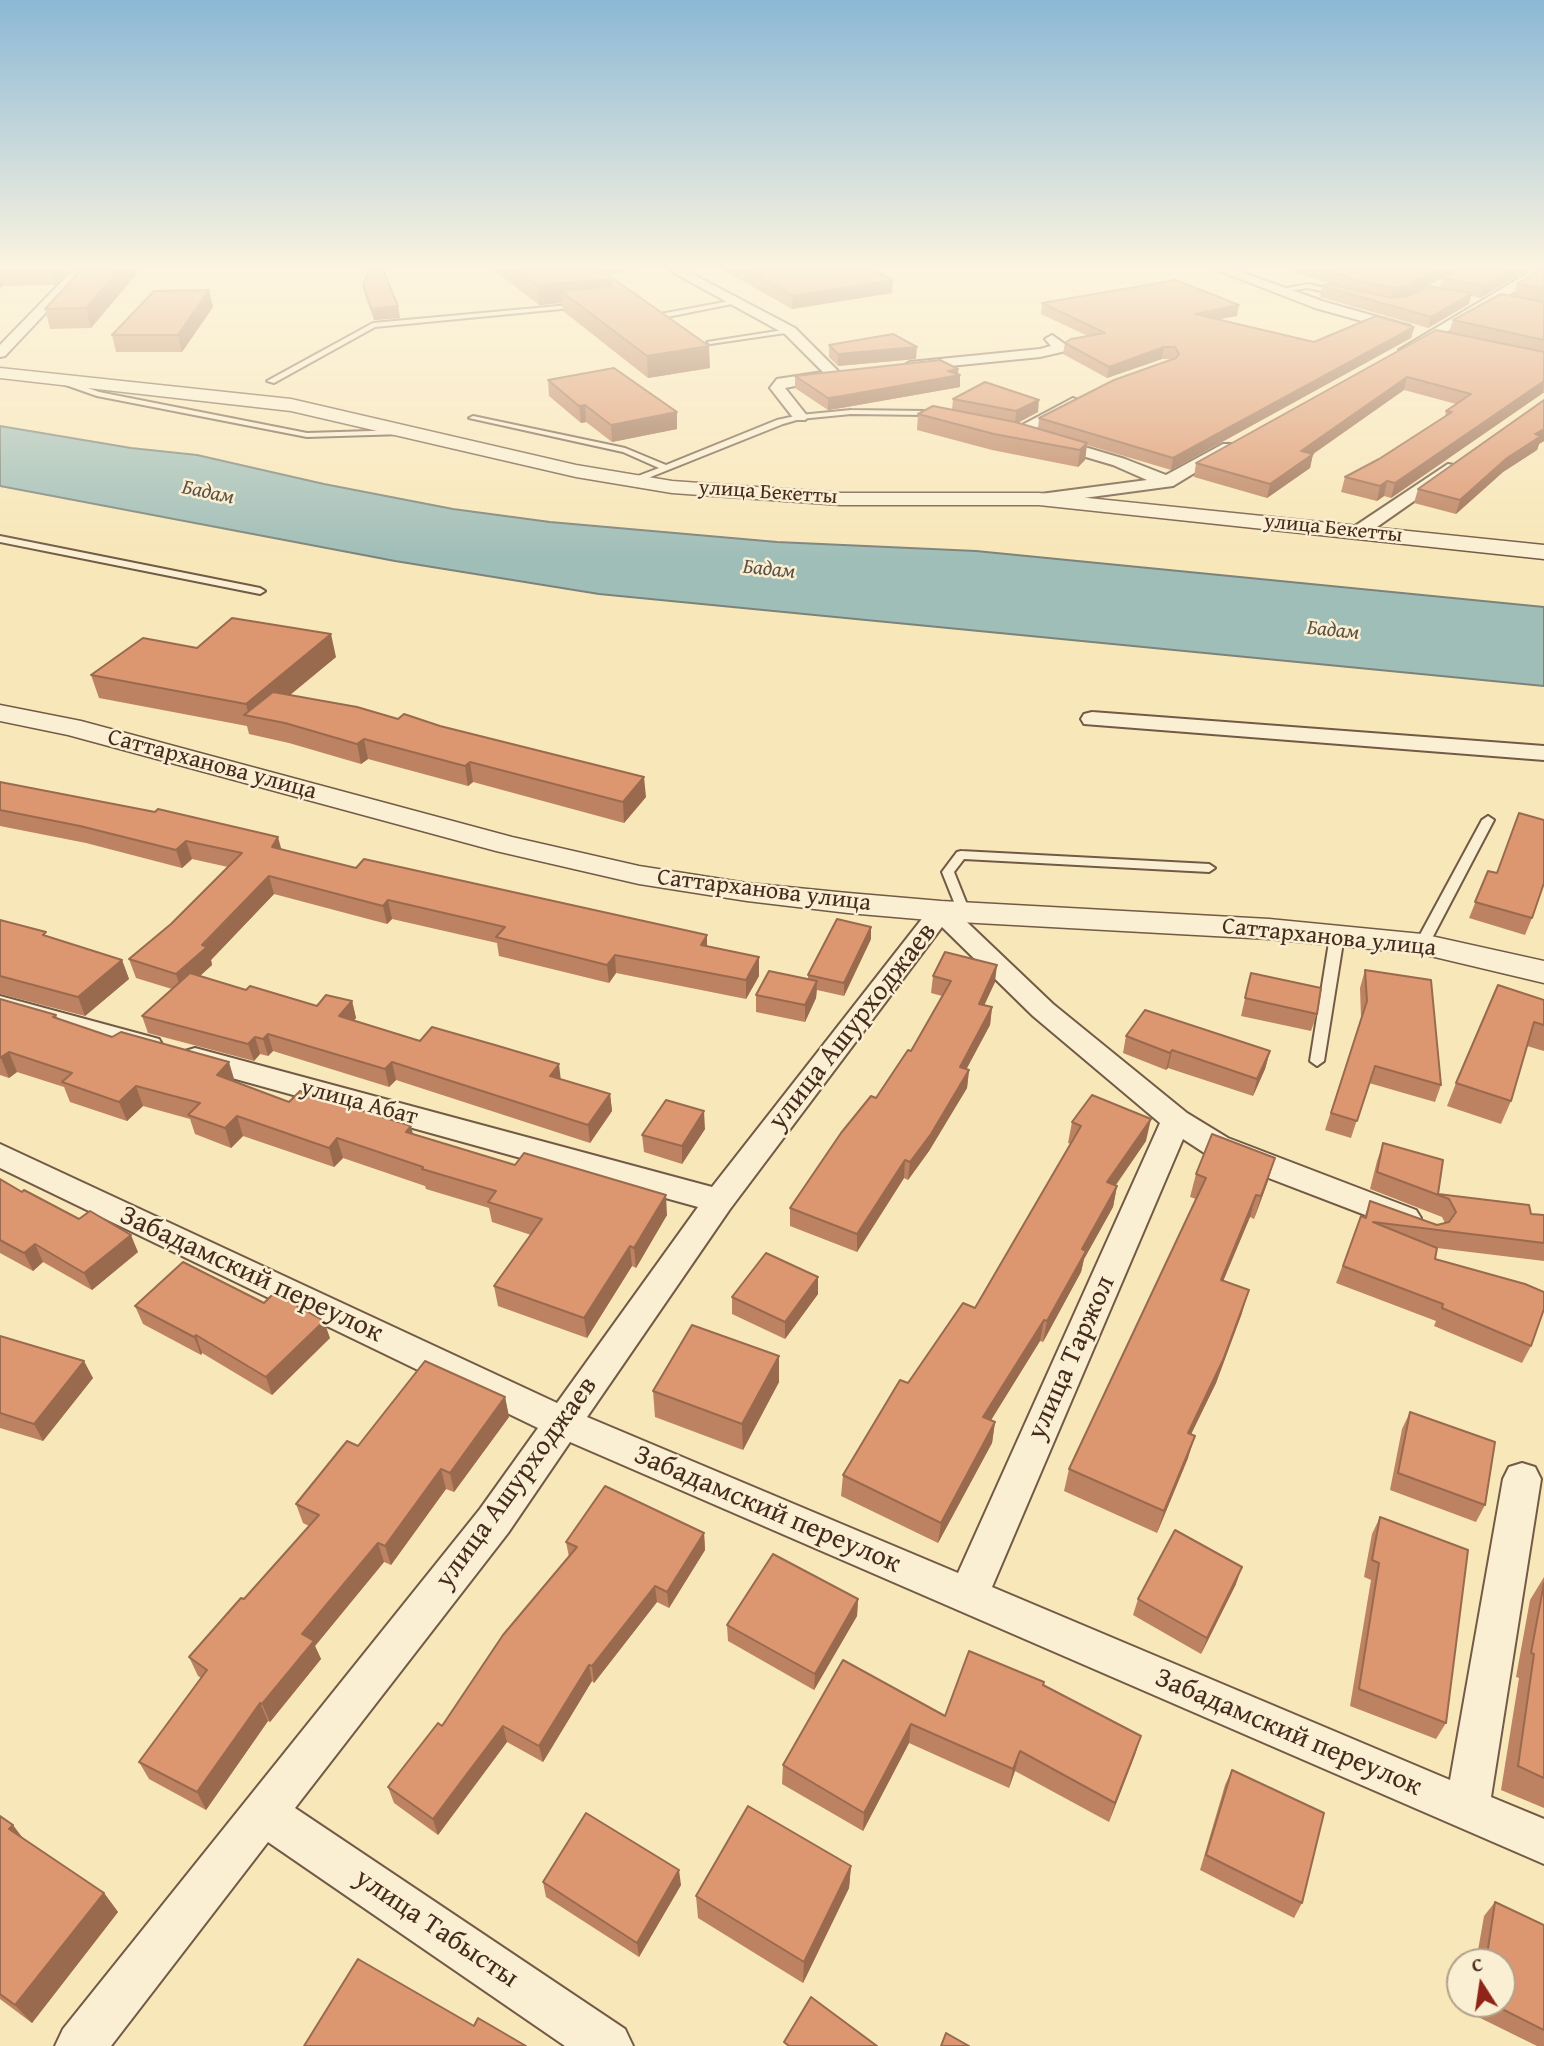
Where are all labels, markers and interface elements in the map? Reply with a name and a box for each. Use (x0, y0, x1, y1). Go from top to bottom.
water label: Бадам (180, 475, 236, 511)
street label: улица Бекетты (698, 476, 838, 510)
street label: улица Бекетты (1263, 509, 1403, 549)
water label: Бадам (741, 555, 797, 585)
water label: Бадам (1305, 616, 1361, 646)
street label: Саттарханова улица (104, 723, 320, 807)
street label: Саттарханова улица (656, 864, 872, 918)
street label: Саттарханова улица (1221, 912, 1437, 964)
street label: улица Ашурходжаев (762, 917, 944, 1137)
street label: улица Абат (297, 1074, 421, 1132)
street label: Забадамский переулок (114, 1199, 388, 1351)
street label: улица Таржол (1021, 1271, 1123, 1445)
street label: улица Ашурходжаев (429, 1371, 605, 1595)
street label: Забадамский переулок (629, 1439, 905, 1581)
street label: Забадамский переулок (1150, 1662, 1426, 1804)
street label: улица Табысты (348, 1862, 524, 1996)
north arrow (1446, 1948, 1516, 2018)
text: С (1469, 1950, 1485, 1979)

